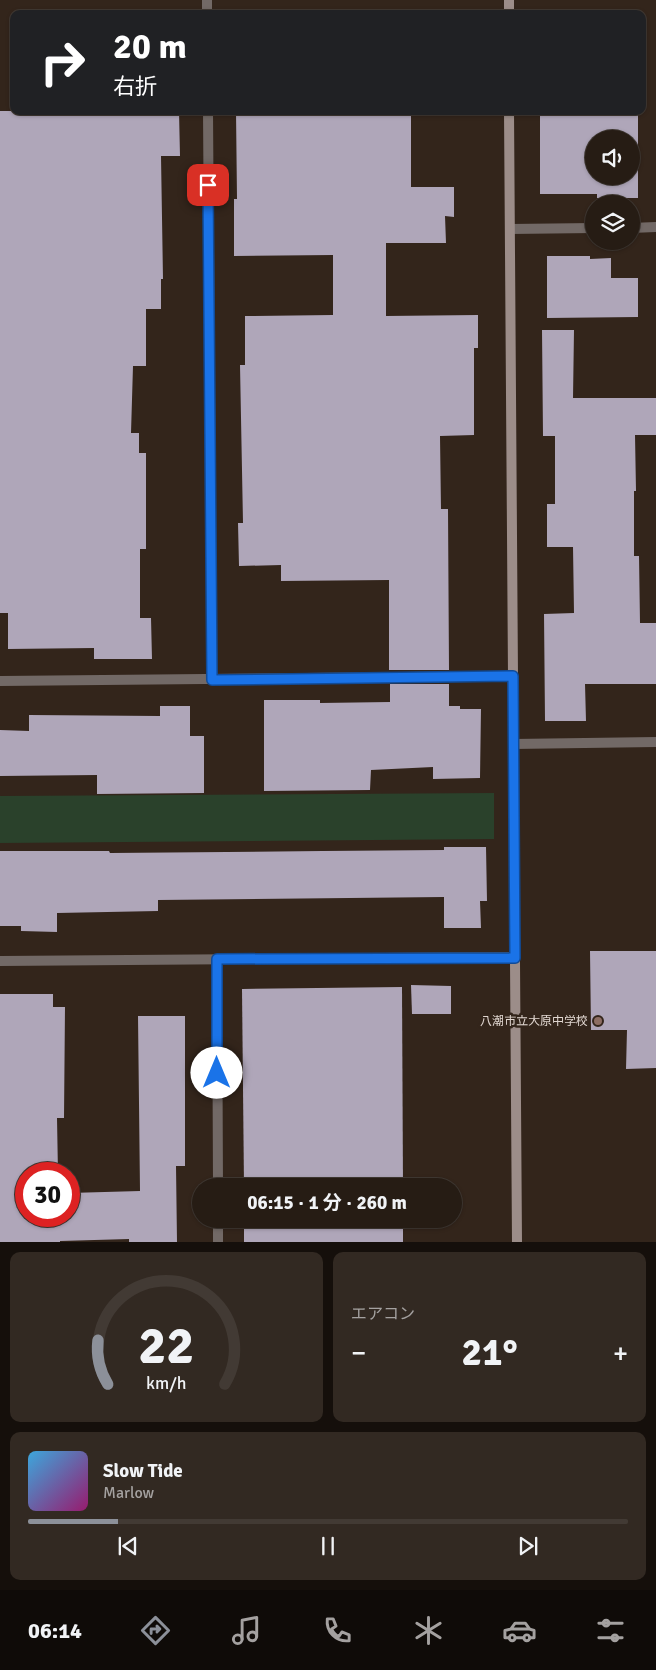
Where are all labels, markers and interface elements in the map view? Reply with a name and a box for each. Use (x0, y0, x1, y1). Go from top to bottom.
text: 20 m (113, 25, 187, 68)
icon: right (30, 30, 95, 95)
text: 右折 (113, 73, 157, 100)
map controls (585, 130, 640, 250)
button: sound (585, 130, 640, 185)
pin (187, 164, 229, 206)
icon: arrive (194, 171, 222, 199)
button: layers (585, 195, 640, 250)
place label: 八潮市立大原中学校 (480, 1014, 588, 1029)
marker: 八潮市立大原中学校 (592, 1015, 604, 1027)
position arrow (190, 1046, 242, 1098)
speed limit sign: 30 (15, 1162, 80, 1227)
text: 06:15 · 1 分 · 260 m (247, 1191, 407, 1215)
text: エアコン (351, 1304, 415, 1324)
text: 22 (138, 1314, 195, 1378)
text: 21° (461, 1329, 518, 1376)
text: − (351, 1336, 366, 1370)
text: + (613, 1336, 628, 1370)
text: km/h (146, 1372, 187, 1394)
text: Slow Tide (103, 1459, 183, 1483)
text: Marlow (103, 1483, 154, 1503)
icon: previous (114, 1532, 142, 1560)
icon: pause (314, 1532, 342, 1560)
icon: next (514, 1532, 542, 1560)
icon: directions (138, 1613, 173, 1648)
icon: music (229, 1613, 264, 1648)
icon: phone (320, 1613, 355, 1648)
icon: climate (411, 1613, 446, 1648)
icon: car (502, 1613, 537, 1648)
icon: filters (593, 1613, 628, 1648)
text: 06:14 (28, 1617, 82, 1644)

